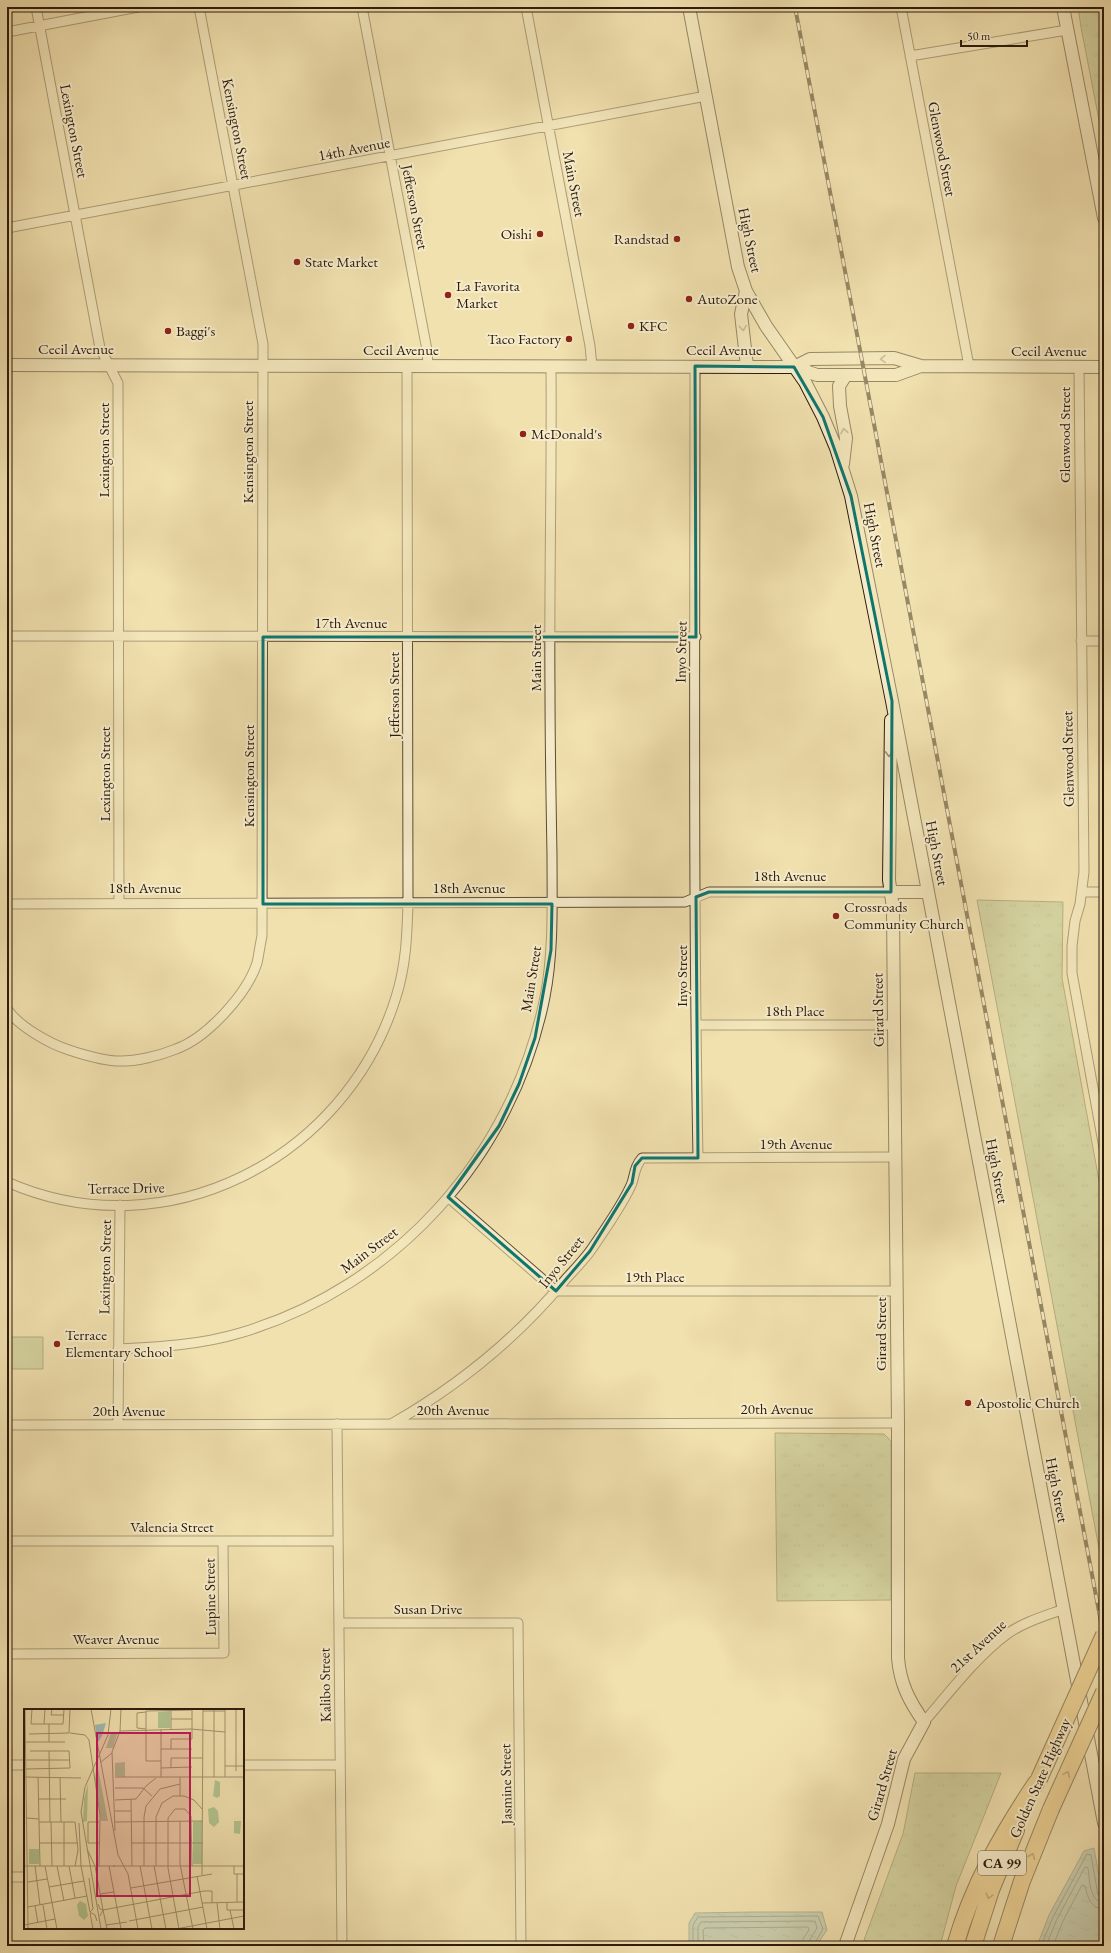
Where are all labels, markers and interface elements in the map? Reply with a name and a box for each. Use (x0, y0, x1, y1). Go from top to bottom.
scale bar (961, 22, 1027, 48)
text: 50 m (967, 28, 991, 44)
street label: Kensington Street (218, 77, 257, 182)
street label: Lexington Street (56, 82, 93, 180)
street label: Glenwood Street (924, 100, 961, 198)
street label: 14th Avenue (316, 132, 392, 165)
street label: Main Street (559, 149, 590, 219)
street label: Jefferson Street (398, 161, 433, 251)
street label: High Street (734, 206, 767, 274)
place label: Oishi (501, 224, 532, 243)
marker: Oishi (535, 229, 545, 239)
place label: Randstad (614, 229, 669, 248)
marker: Randstad (672, 234, 682, 244)
place label: State Market (305, 252, 378, 271)
marker: State Market (292, 257, 302, 267)
place label: La Favorita Market (456, 276, 520, 312)
place label: AutoZone (696, 289, 758, 308)
marker: La Favorita Market (443, 290, 453, 300)
marker: AutoZone (684, 294, 694, 304)
place label: KFC (639, 316, 668, 335)
place label: Baggi's (176, 321, 216, 340)
marker: KFC (626, 321, 636, 331)
one-way arrow (738, 325, 747, 331)
marker: Baggi's (163, 326, 173, 336)
place label: Taco Factory (487, 329, 561, 348)
marker: Taco Factory (564, 334, 574, 344)
street label: Cecil Avenue (38, 339, 114, 358)
street label: Cecil Avenue (363, 340, 439, 359)
street label: Cecil Avenue (686, 340, 762, 359)
street label: Cecil Avenue (1011, 341, 1087, 360)
one-way arrow (880, 354, 886, 363)
street label: Glenwood Street (1055, 387, 1074, 483)
street label: Kensington Street (238, 400, 257, 503)
street label: Lexington Street (94, 402, 113, 497)
place label: McDonald's (531, 424, 602, 443)
one-way arrow (840, 427, 849, 434)
marker: McDonald's (518, 429, 528, 439)
street label: High Street (860, 501, 891, 569)
street label: 17th Avenue (315, 613, 388, 632)
street label: Inyo Street (670, 621, 691, 683)
street label: Main Street (526, 624, 545, 691)
street label: Jefferson Street (384, 652, 403, 740)
street label: Glenwood Street (1057, 710, 1078, 807)
street label: Kensington Street (239, 724, 258, 827)
street label: Lexington Street (95, 726, 114, 821)
one-way arrow (885, 751, 893, 757)
street label: High Street (922, 819, 953, 887)
street label: 18th Avenue (754, 866, 827, 885)
street label: 18th Avenue (109, 878, 182, 897)
street label: 18th Avenue (433, 878, 506, 897)
place label: Crossroads Community Church (844, 897, 965, 933)
marker: Crossroads Community Church (831, 911, 841, 921)
street label: Main Street (516, 944, 545, 1013)
street label: Inyo Street (672, 945, 691, 1007)
street label: Girard Street (867, 972, 888, 1047)
street label: 18th Place (765, 1001, 825, 1020)
street label: 19th Avenue (760, 1134, 833, 1153)
street label: High Street (982, 1137, 1013, 1205)
street label: Terrace Drive (87, 1177, 165, 1198)
street label: Lexington Street (94, 1219, 115, 1315)
street label: Main Street (336, 1222, 401, 1277)
street label: Inyo Street (534, 1231, 588, 1292)
street label: 19th Place (625, 1267, 685, 1286)
street label: Girard Street (871, 1297, 890, 1371)
place label: Terrace Elementary School (65, 1325, 173, 1361)
marker: Terrace Elementary School (52, 1339, 62, 1349)
place label: Apostolic Church (975, 1393, 1080, 1412)
marker: Apostolic Church (963, 1398, 973, 1408)
street label: 20th Avenue (741, 1399, 814, 1418)
street label: 20th Avenue (417, 1400, 490, 1419)
street label: 20th Avenue (93, 1401, 166, 1420)
street label: High Street (1042, 1456, 1073, 1524)
street label: Valencia Street (130, 1517, 214, 1536)
street label: Lupine Street (199, 1558, 220, 1636)
street label: Susan Drive (394, 1599, 462, 1618)
street label: 21st Avenue (946, 1615, 1010, 1676)
street label: Weaver Avenue (73, 1629, 160, 1648)
street label: Kalibo Street (314, 1647, 335, 1722)
inset map (24, 1709, 244, 1929)
street label: Golden State Highway (1005, 1714, 1075, 1841)
street label: Jasmine Street (495, 1743, 516, 1827)
street label: Girard Street (862, 1746, 901, 1823)
one-way arrow (1062, 1770, 1070, 1778)
road number: CA 99 (978, 1851, 1026, 1875)
one-way arrow (1028, 1853, 1036, 1860)
one-way arrow (985, 1893, 993, 1900)

